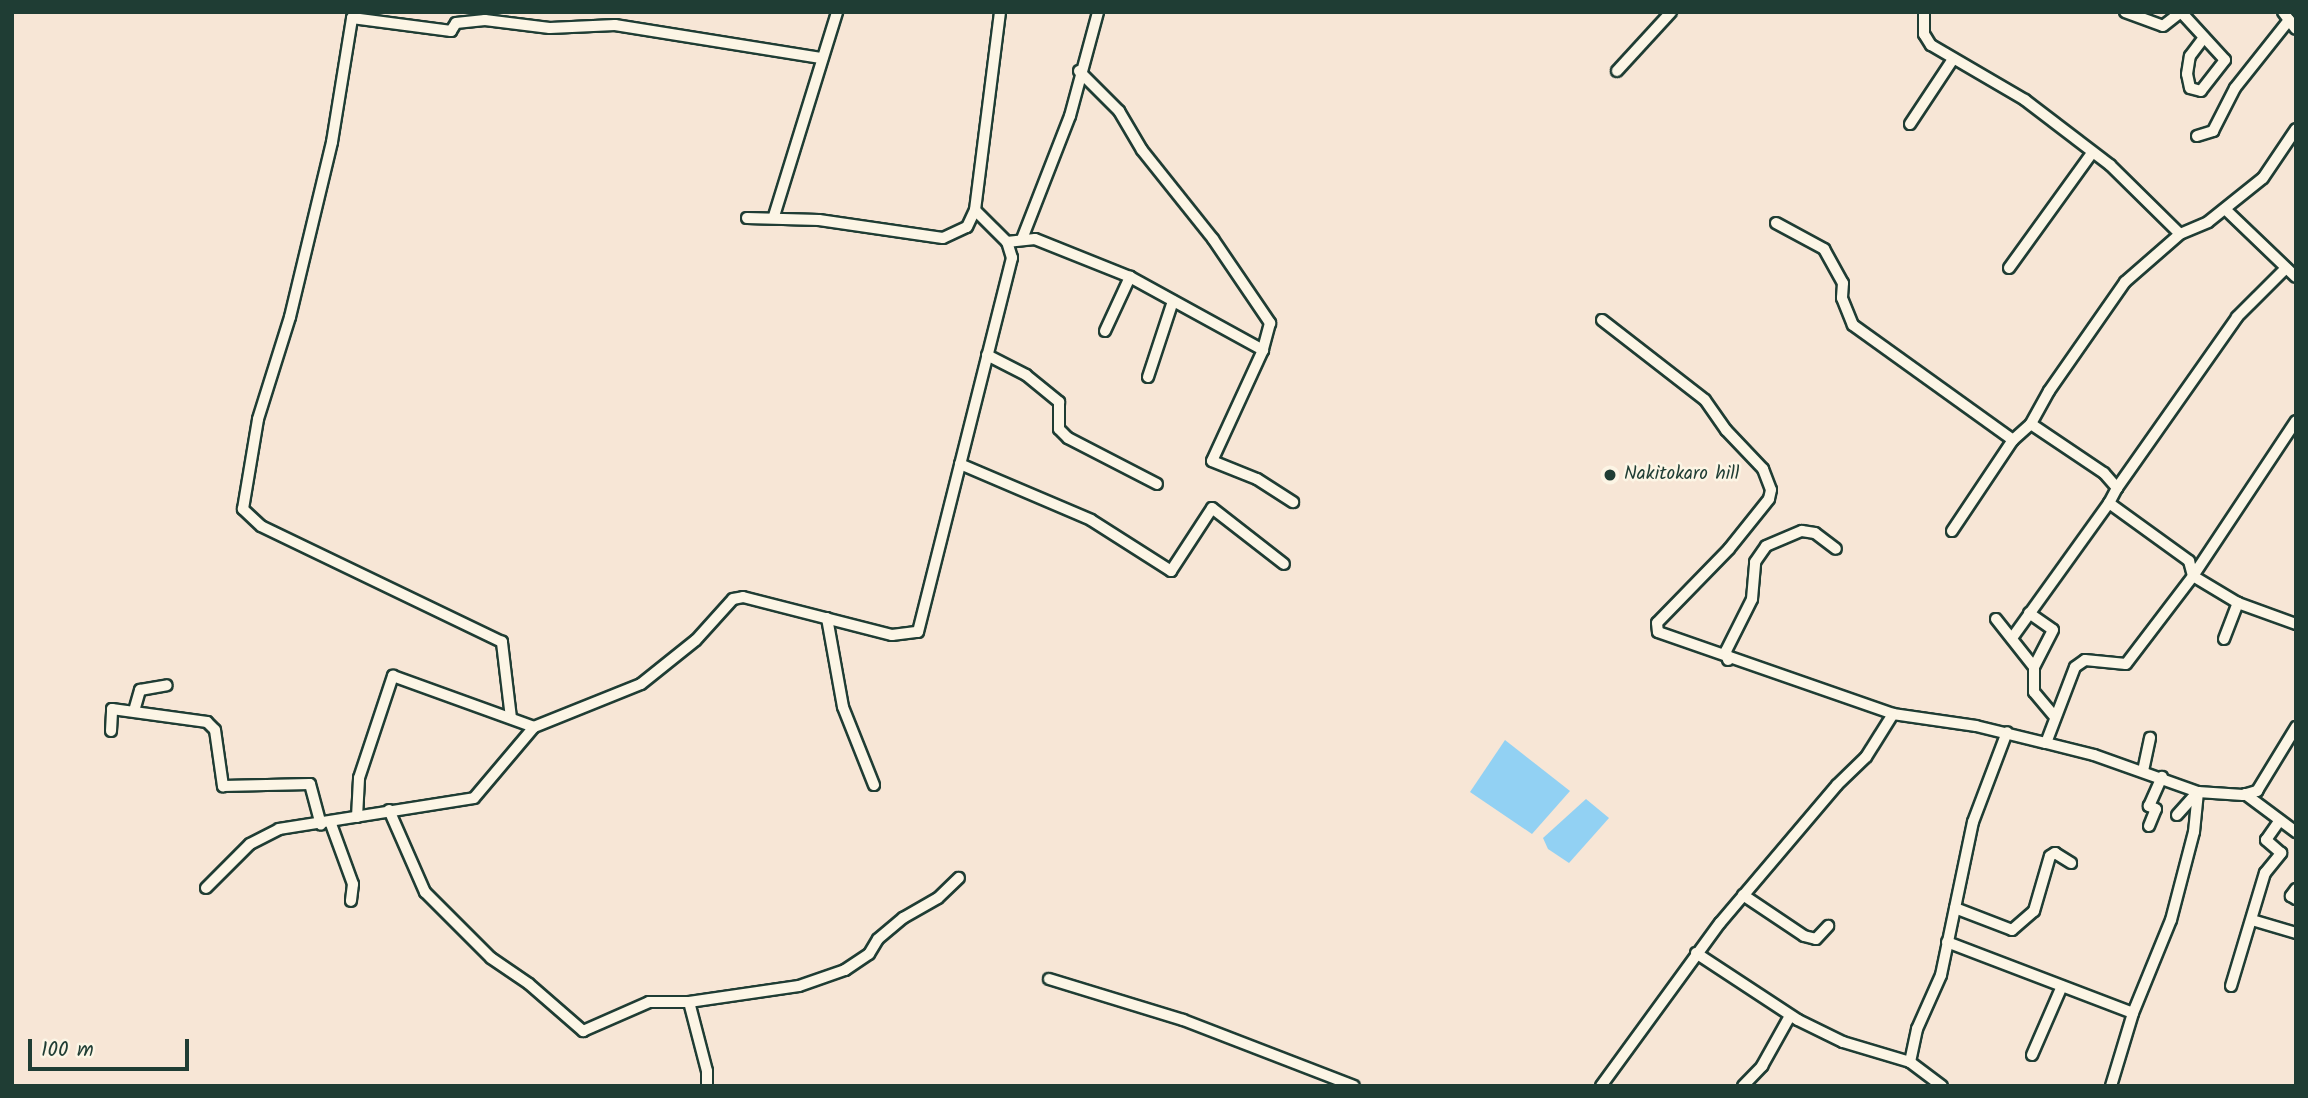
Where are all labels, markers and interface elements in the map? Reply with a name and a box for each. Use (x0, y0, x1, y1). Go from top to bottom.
place label: Nakitokaro hill (1624, 464, 1740, 486)
marker: Nakitokaro hill (1602, 467, 1618, 483)
scale bar (32, 1024, 192, 1068)
text: 100 m (41, 1034, 94, 1067)

